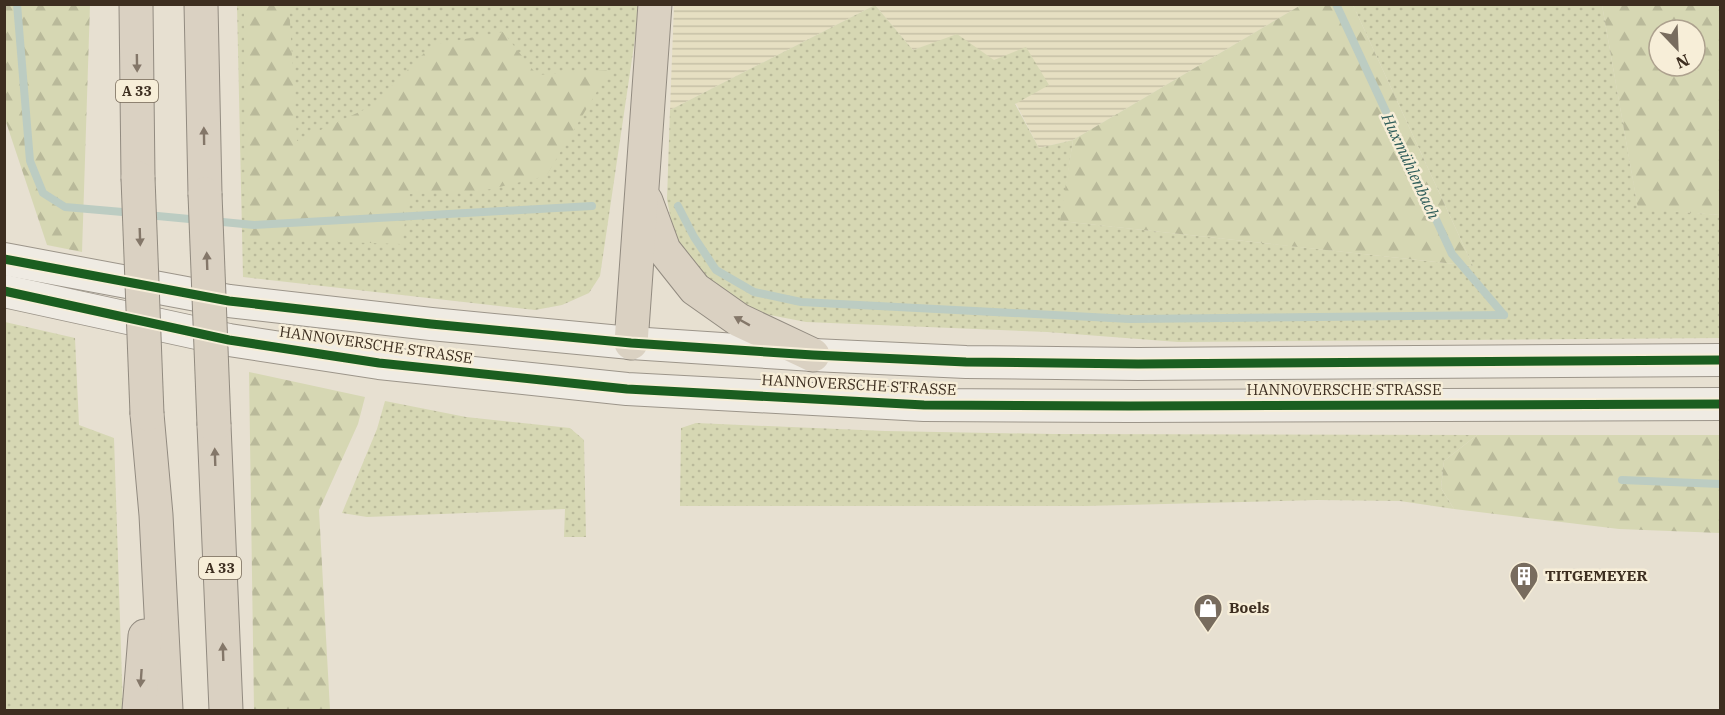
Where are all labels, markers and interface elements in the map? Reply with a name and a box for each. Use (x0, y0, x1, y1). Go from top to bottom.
north arrow (1647, 18, 1707, 78)
text: N (1673, 50, 1693, 73)
one-way arrow (132, 53, 142, 72)
road number: A 33 (116, 80, 158, 102)
water label: Huxmühlenbach (1377, 109, 1444, 222)
one-way arrow (199, 126, 208, 145)
one-way arrow (135, 227, 145, 246)
one-way arrow (203, 252, 212, 271)
one-way arrow (733, 316, 750, 326)
street label: HANNOVERSCHE STRASSE (278, 322, 474, 367)
street label: HANNOVERSCHE STRASSE (761, 370, 957, 399)
street label: HANNOVERSCHE STRASSE (1246, 380, 1442, 399)
one-way arrow (211, 448, 220, 467)
road number: A 33 (199, 557, 241, 579)
building icon: TITGEMEYER (1508, 560, 1540, 602)
place label: TITGEMEYER (1545, 566, 1648, 585)
shop icon: Boels (1192, 592, 1224, 634)
place label: Boels (1229, 598, 1269, 617)
one-way arrow (219, 643, 228, 662)
one-way arrow (137, 668, 146, 687)

